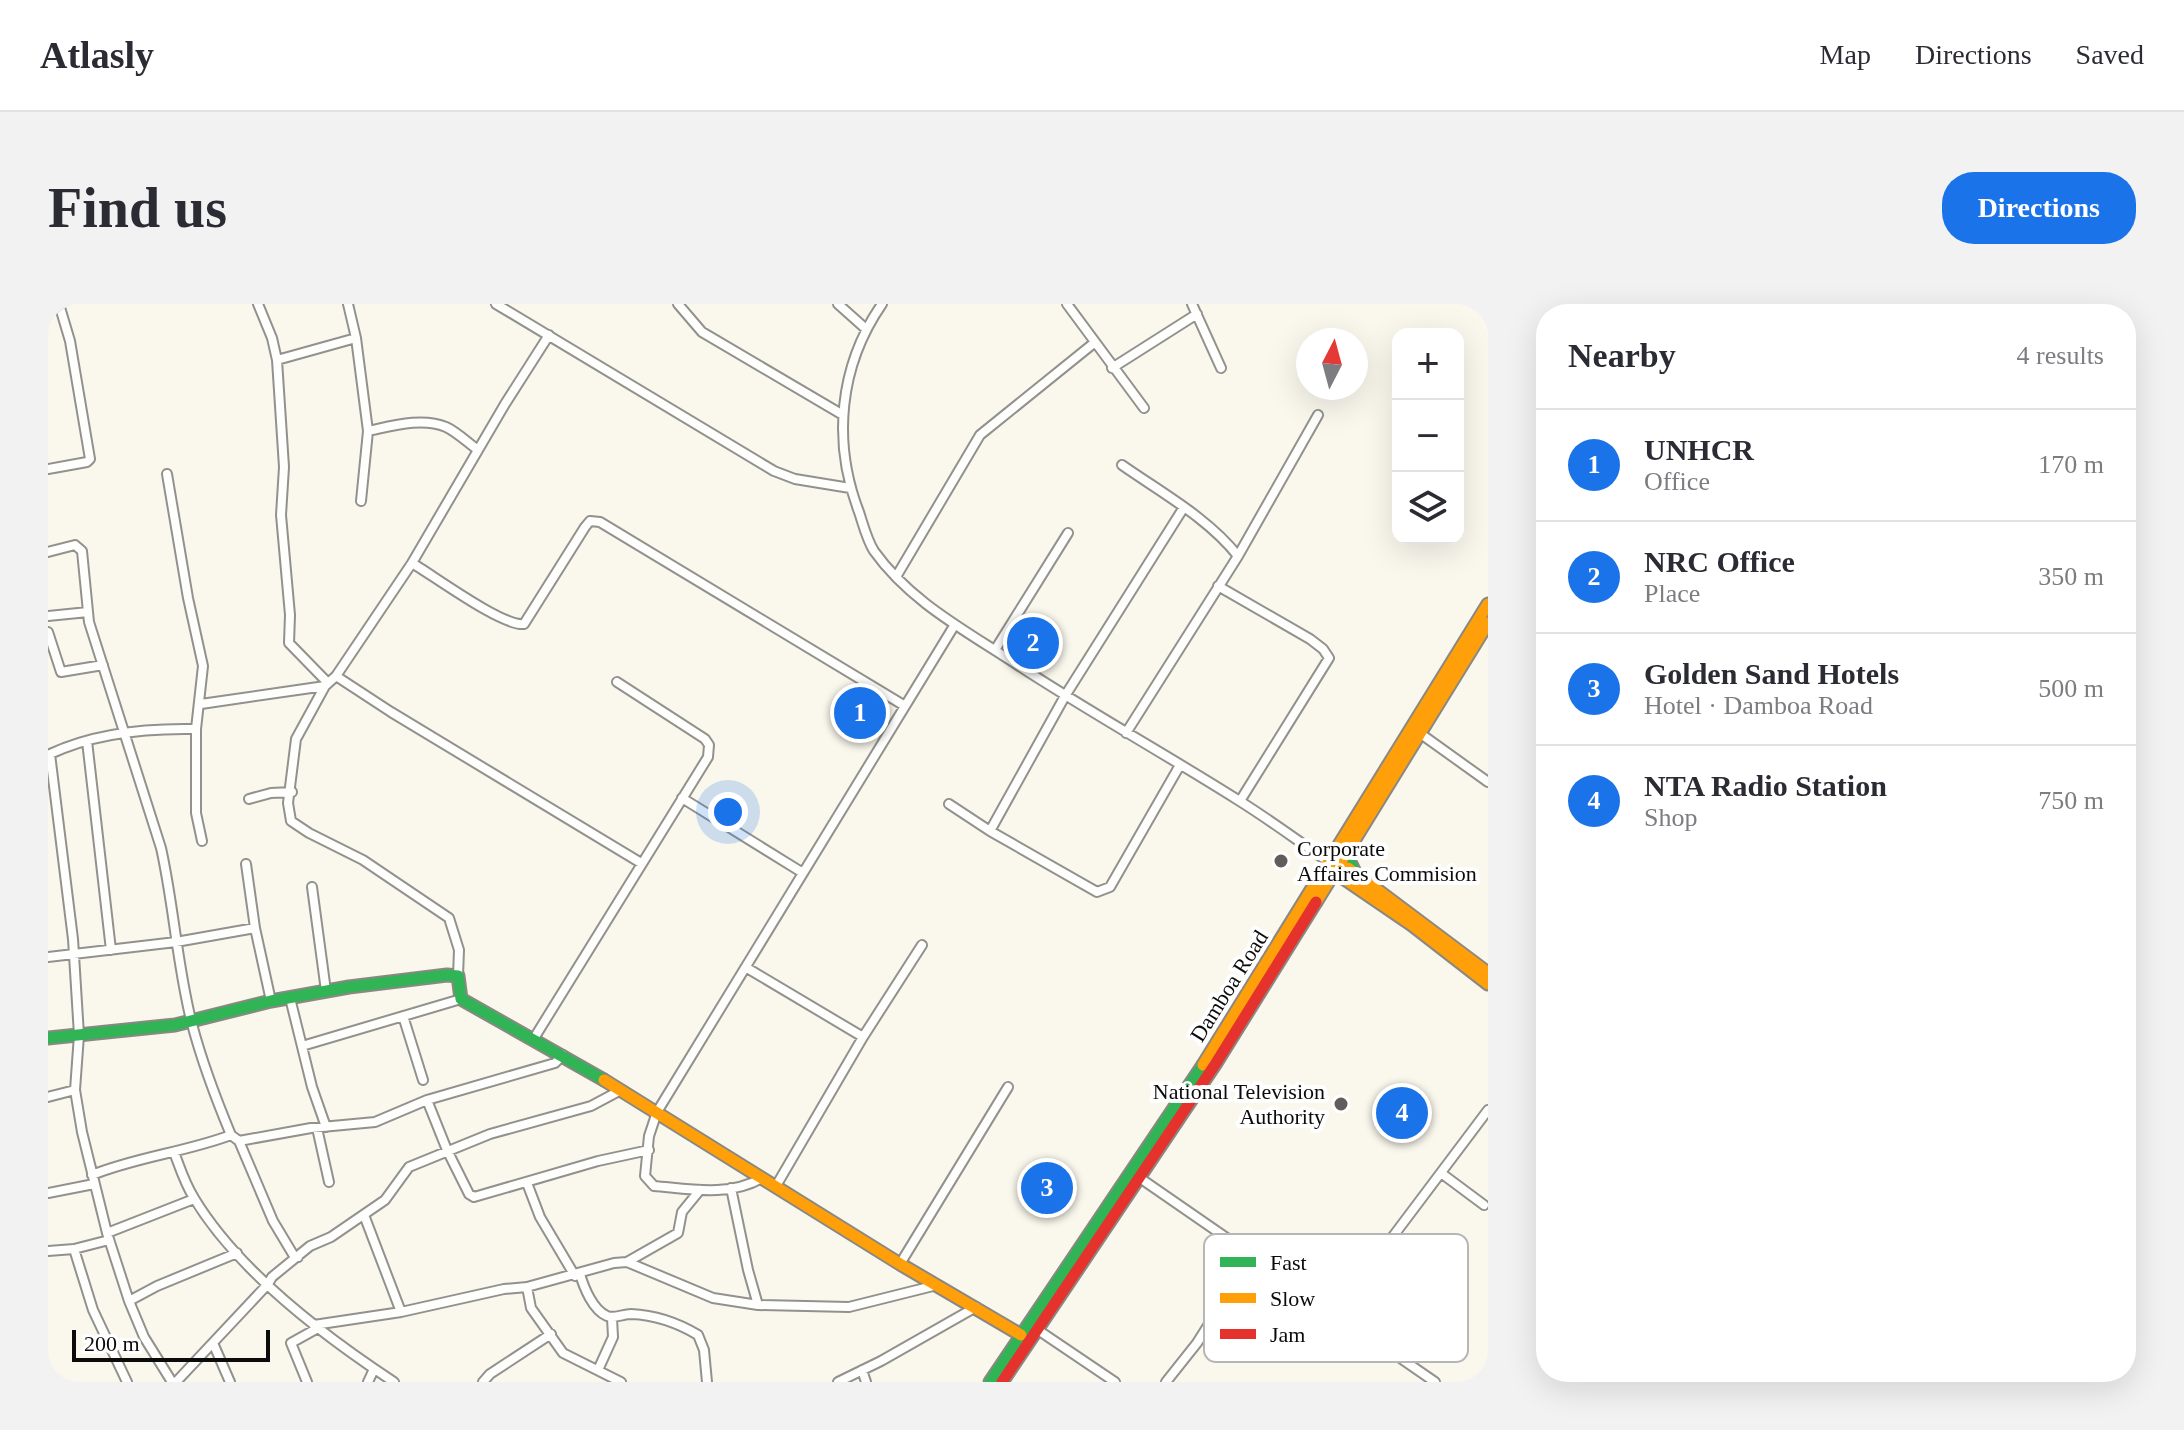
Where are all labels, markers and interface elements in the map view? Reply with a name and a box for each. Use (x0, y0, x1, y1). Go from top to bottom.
text: Atlasly (40, 34, 154, 76)
text: Map (1820, 39, 1871, 70)
text: Directions (1915, 39, 2032, 70)
text: Saved (2076, 39, 2144, 70)
button: Directions (1942, 172, 2136, 244)
text: Find us (48, 177, 227, 239)
north arrow (1296, 328, 1368, 400)
map controls (1392, 328, 1464, 544)
button: + (1392, 328, 1464, 400)
text: Nearby (1568, 337, 1676, 374)
text: 4 results (2017, 341, 2104, 370)
button: − (1392, 400, 1464, 472)
text: UNHCR (1644, 433, 1754, 466)
text: 1 (1588, 450, 1601, 479)
text: 170 m (2038, 450, 2104, 479)
text: Office (1644, 467, 1710, 496)
button: layers (1392, 472, 1464, 544)
text: NRC Office (1644, 545, 1795, 578)
text: 2 (1588, 562, 1601, 591)
text: 350 m (2038, 562, 2104, 591)
text: Place (1644, 579, 1700, 608)
pin: 2 (1007, 613, 1059, 673)
text: Golden Sand Hotels (1644, 657, 1899, 690)
text: 3 (1588, 674, 1601, 703)
text: 500 m (2038, 674, 2104, 703)
pin: 1 (834, 683, 886, 743)
text: Hotel · Damboa Road (1644, 691, 1873, 720)
text: NTA Radio Station (1644, 769, 1887, 802)
text: 4 (1588, 786, 1601, 815)
text: 750 m (2038, 786, 2104, 815)
your location (708, 792, 748, 832)
text: Shop (1644, 803, 1697, 832)
place label: Corporate Affaires Commision (1297, 836, 1477, 886)
marker: Corporate Affaires Commision (1272, 852, 1290, 870)
street label: Damboa Road (1185, 926, 1273, 1046)
place label: National Television Authority (1153, 1079, 1325, 1129)
pin: 4 (1376, 1083, 1428, 1143)
marker: National Television Authority (1332, 1095, 1350, 1113)
pin: 3 (1021, 1158, 1073, 1218)
legend (1204, 1234, 1468, 1362)
text: Fast (1270, 1250, 1307, 1275)
text: Slow (1270, 1286, 1315, 1311)
text: Jam (1270, 1322, 1305, 1347)
scale bar (72, 1326, 270, 1362)
text: 200 m (84, 1331, 140, 1356)

